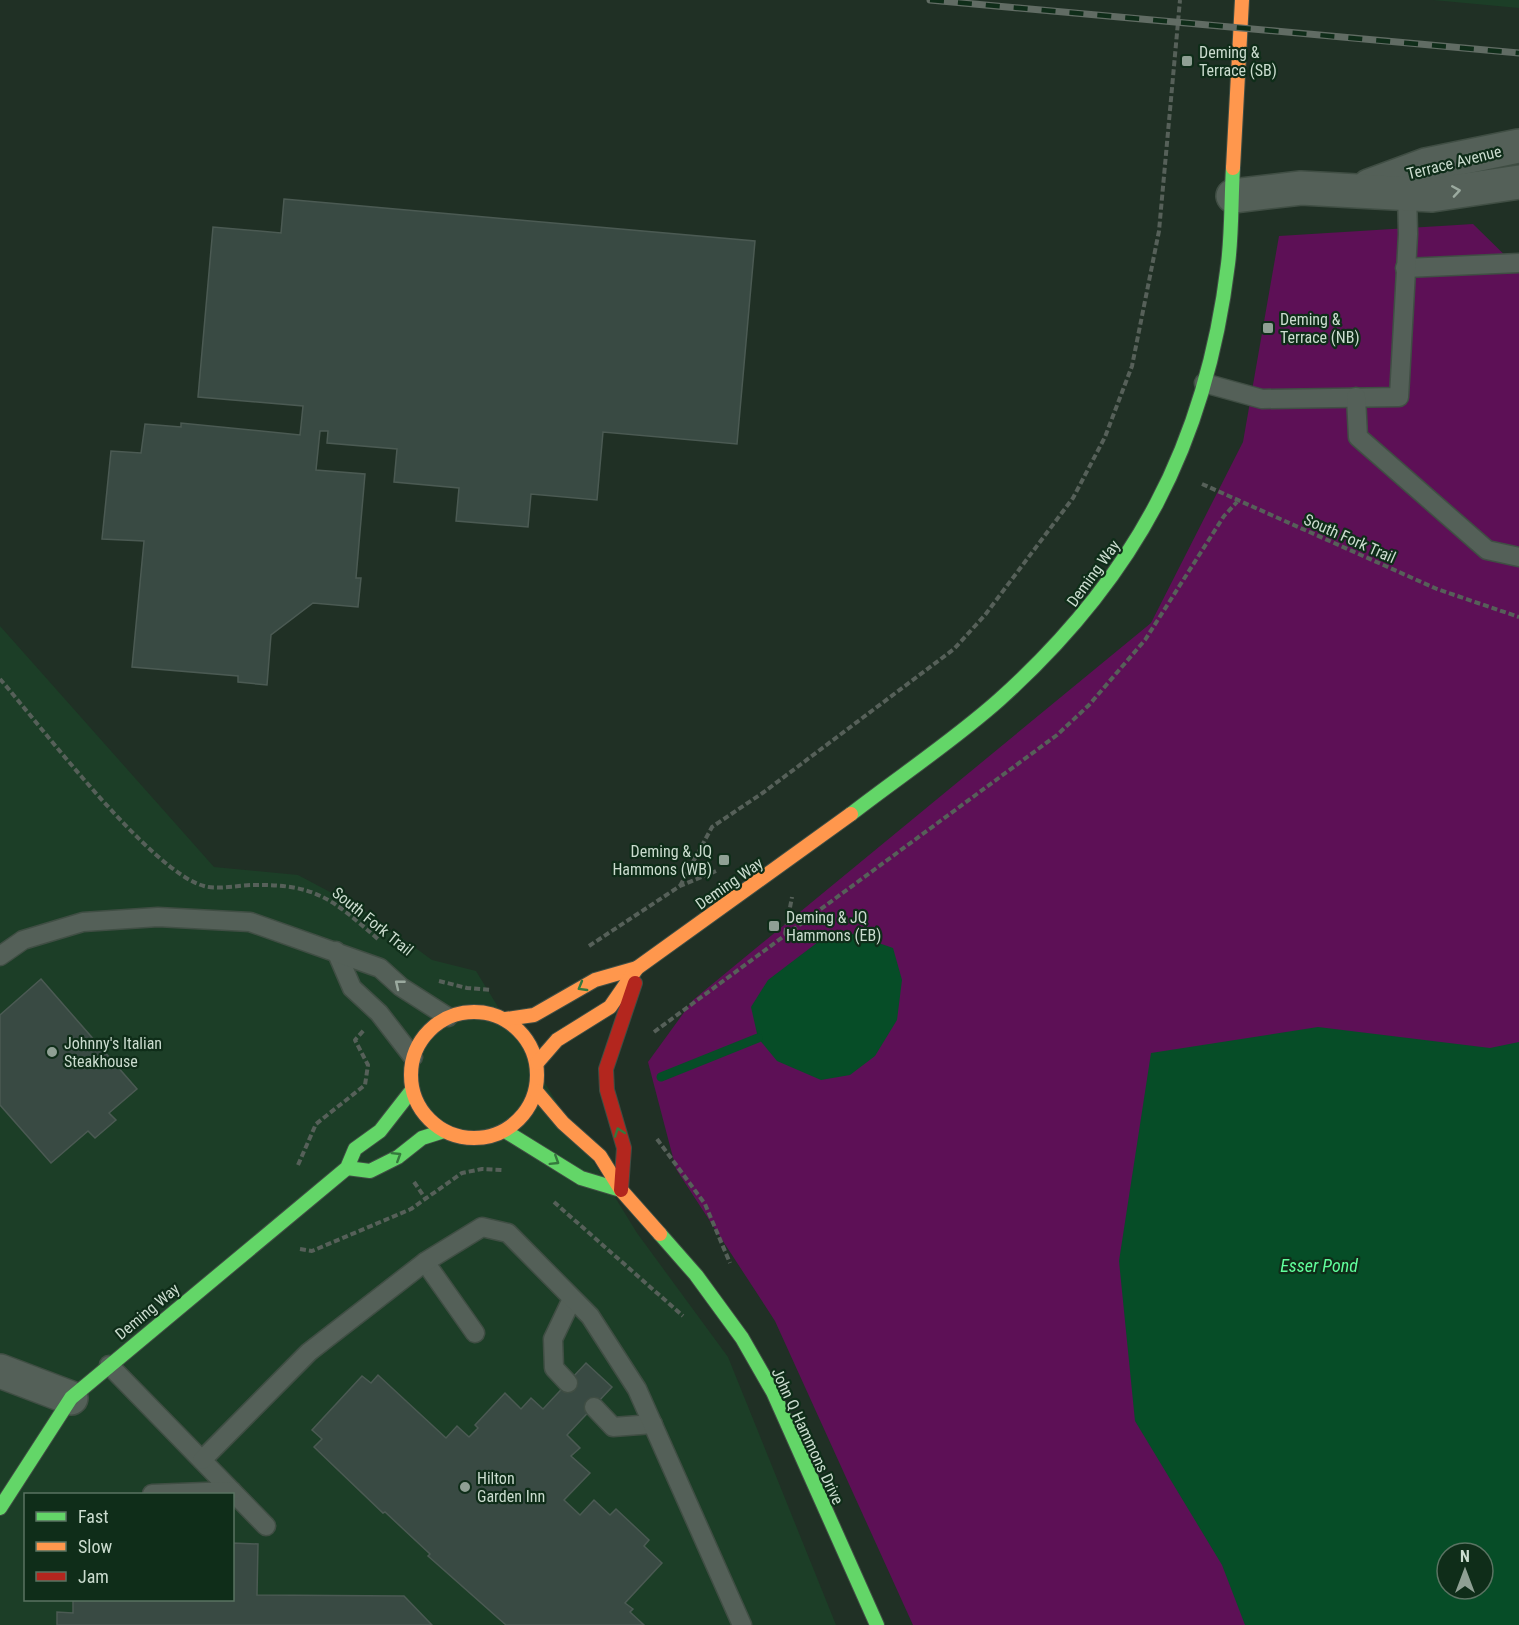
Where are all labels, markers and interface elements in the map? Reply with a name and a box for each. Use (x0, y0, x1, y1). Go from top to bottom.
place label: Deming & Terrace (SB) (1199, 43, 1277, 80)
marker: Deming & Terrace (SB) (1180, 54, 1194, 68)
street label: Terrace Avenue (1405, 142, 1503, 183)
one-way arrow (1451, 186, 1460, 198)
place label: Deming & Terrace (NB) (1280, 310, 1360, 347)
marker: Deming & Terrace (NB) (1261, 321, 1275, 335)
street label: South Fork Trail (1301, 510, 1399, 567)
street label: Deming Way (1063, 536, 1124, 610)
place label: Deming & JQ Hammons (WB) (612, 842, 712, 879)
street label: Deming Way (692, 853, 767, 914)
marker: Deming & JQ Hammons (WB) (717, 853, 731, 867)
street label: South Fork Trail (328, 883, 417, 960)
place label: Deming & JQ Hammons (EB) (786, 908, 881, 945)
marker: Deming & JQ Hammons (EB) (767, 919, 781, 933)
one-way arrow (578, 979, 588, 991)
one-way arrow (395, 981, 406, 992)
place label: Johnny's Italian Steakhouse (64, 1034, 162, 1071)
marker: Johnny's Italian Steakhouse (45, 1045, 59, 1059)
one-way arrow (613, 1128, 626, 1138)
one-way arrow (391, 1152, 401, 1164)
one-way arrow (549, 1154, 559, 1166)
water label: Esser Pond (1280, 1255, 1358, 1276)
street label: Deming Way (111, 1279, 183, 1344)
street label: John Q Hammons Drive (768, 1365, 848, 1508)
place label: Hilton Garden Inn (477, 1469, 545, 1506)
marker: Hilton Garden Inn (458, 1480, 472, 1494)
legend (24, 1493, 234, 1601)
text: Fast (78, 1506, 109, 1527)
text: Slow (78, 1536, 113, 1557)
north arrow (1435, 1541, 1495, 1601)
text: N (1460, 1547, 1470, 1566)
text: Jam (78, 1566, 109, 1587)

